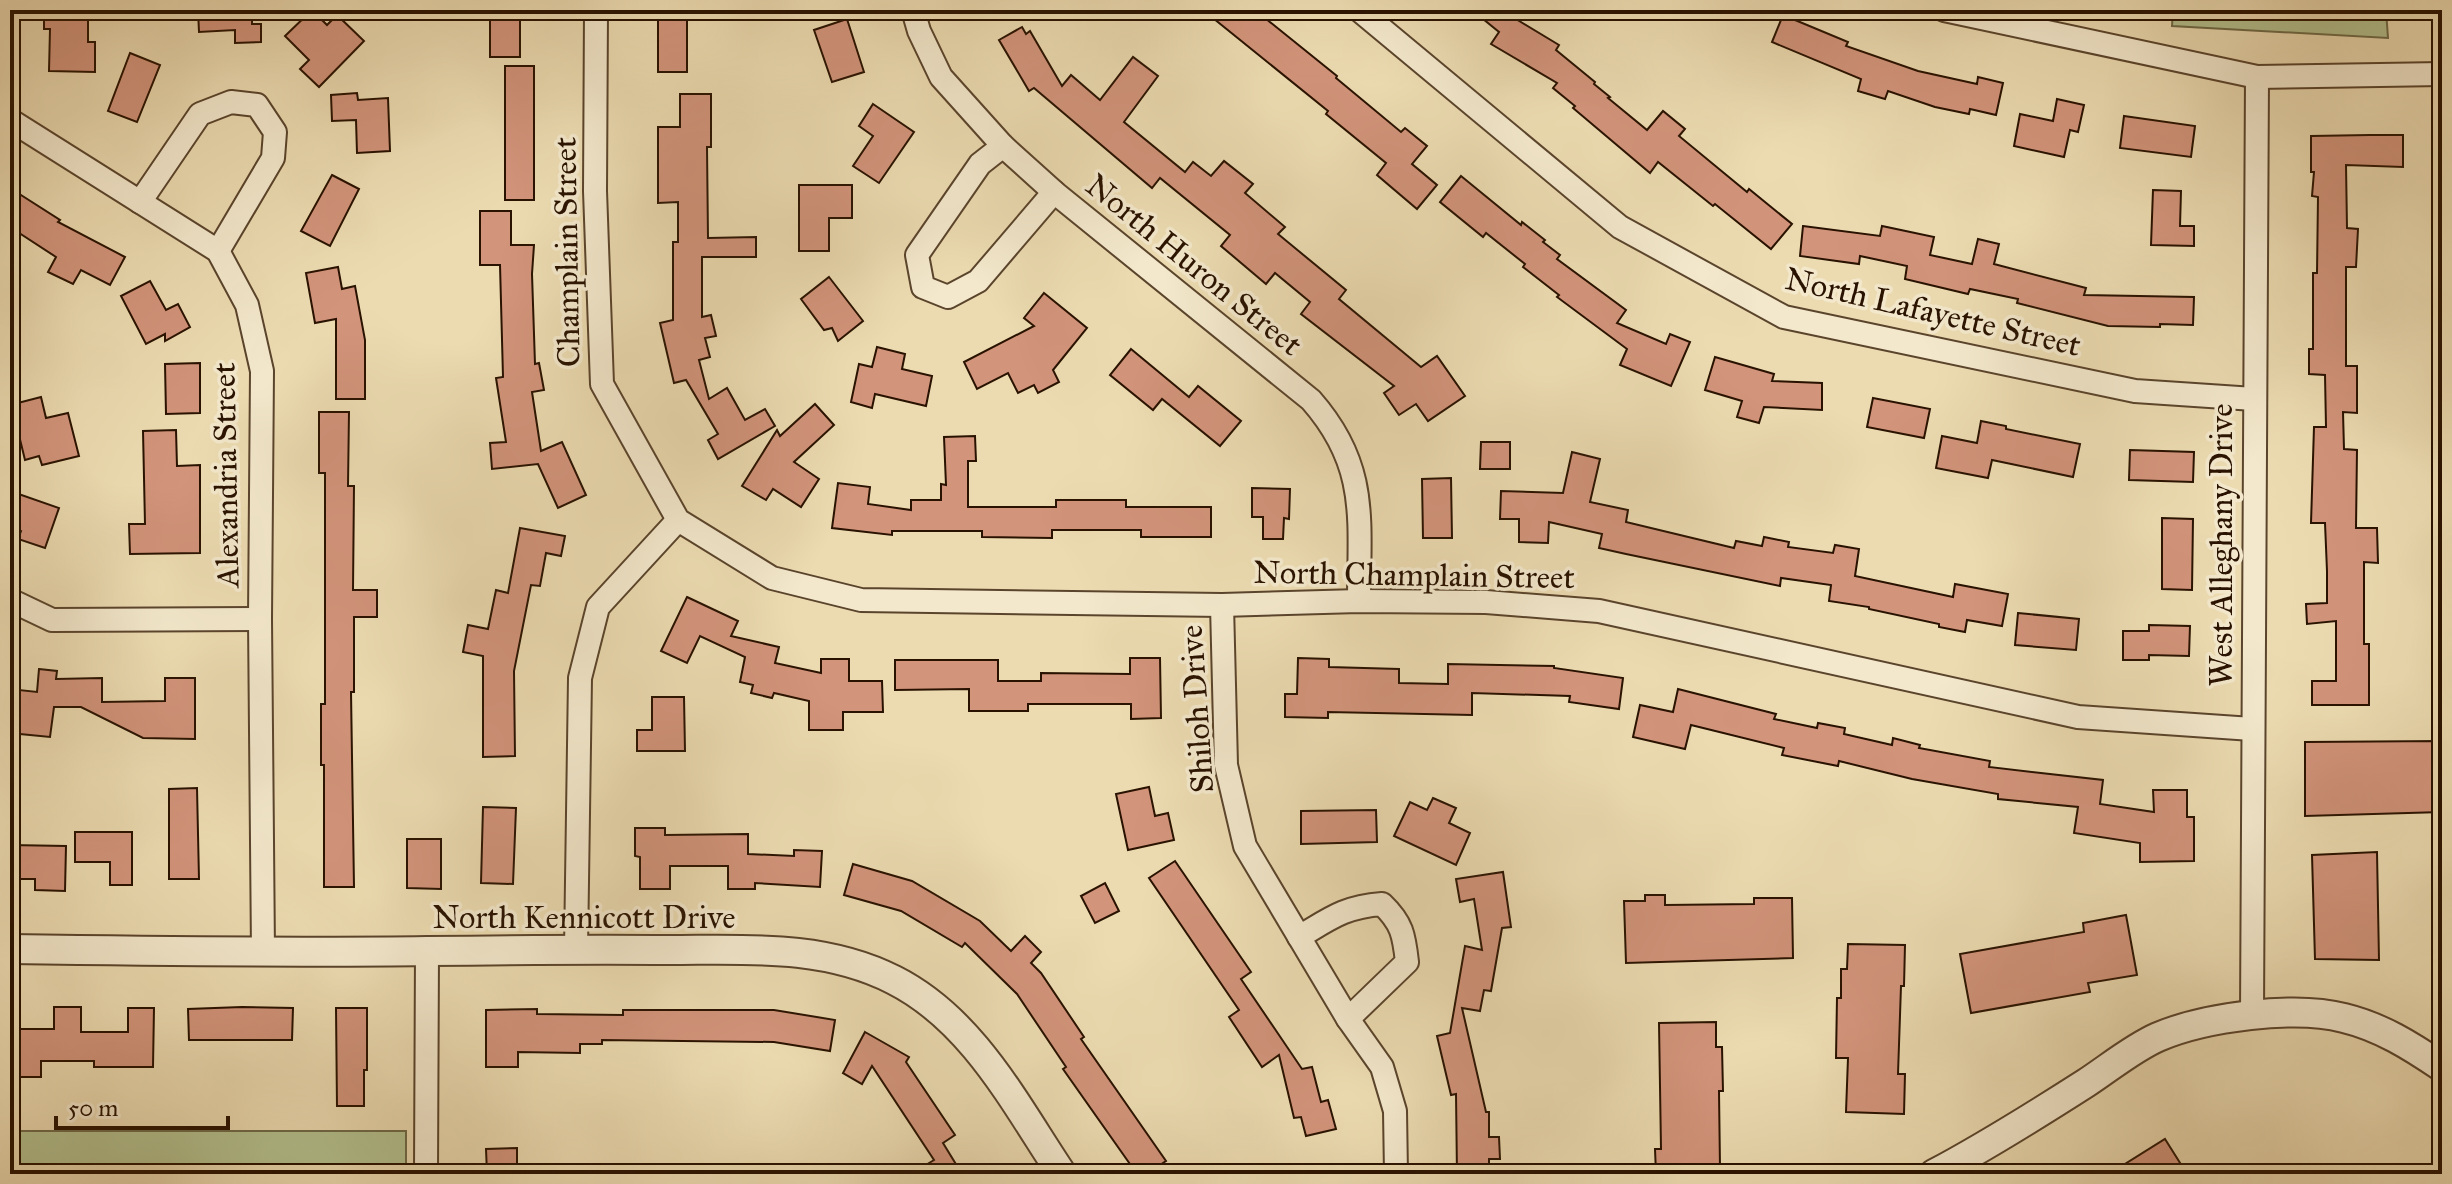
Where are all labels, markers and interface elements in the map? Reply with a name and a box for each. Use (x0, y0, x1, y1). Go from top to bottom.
street label: Champlain Street (545, 136, 589, 368)
street label: North Huron Street (1078, 166, 1310, 364)
street label: North Lafayette Street (1781, 259, 2085, 365)
street label: Alexandria Street (205, 362, 247, 590)
street label: West Alleghany Drive (2202, 403, 2241, 687)
street label: North Champlain Street (1253, 553, 1575, 597)
street label: Shiloh Drive (1172, 624, 1222, 794)
street label: North Kennicott Drive (432, 898, 736, 937)
scale bar (56, 1080, 228, 1130)
text: 50 m (68, 1093, 118, 1123)

